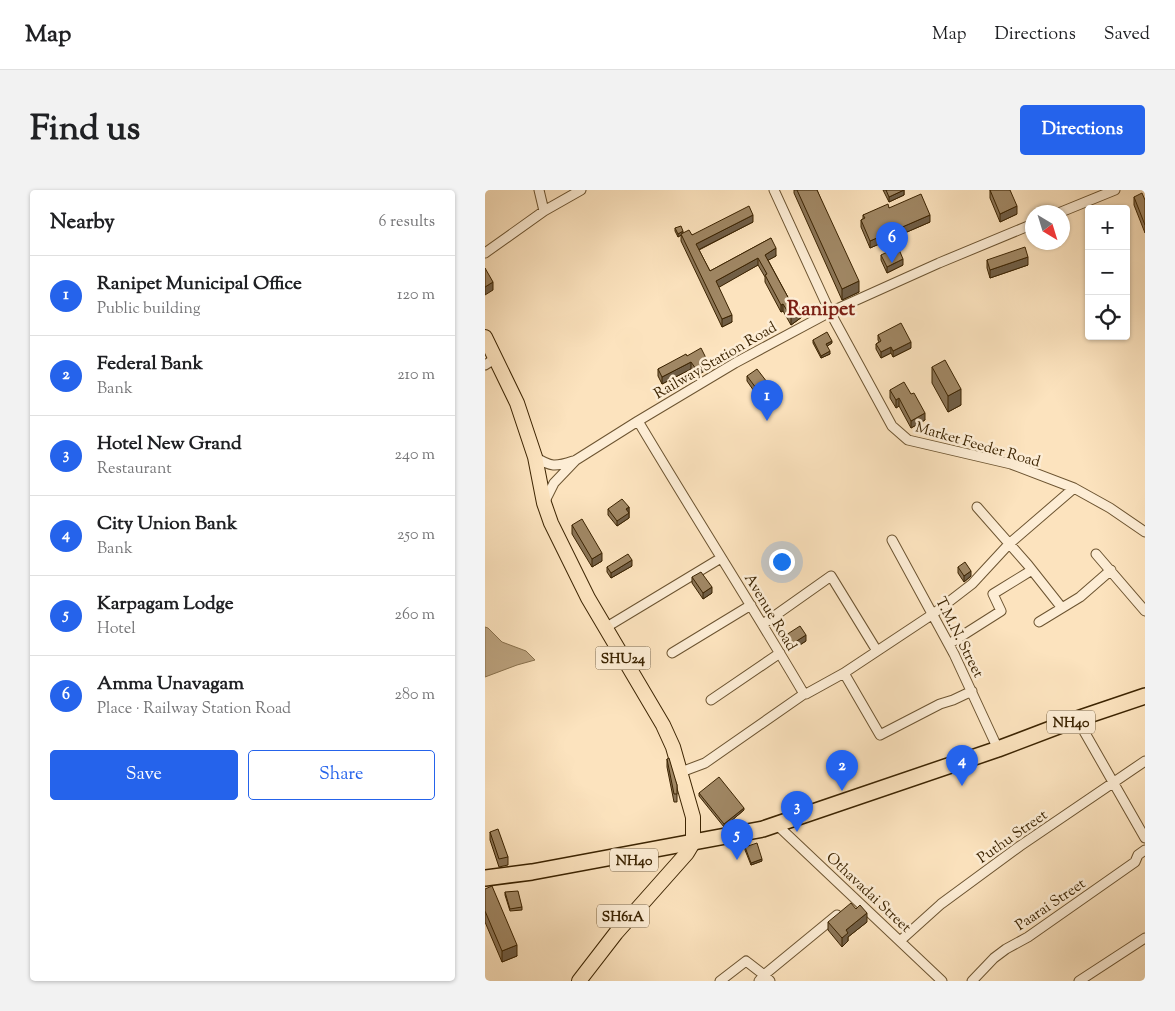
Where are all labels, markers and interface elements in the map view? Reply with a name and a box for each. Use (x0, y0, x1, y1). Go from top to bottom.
text: Map (25, 18, 71, 52)
text: Map (932, 22, 967, 48)
text: Directions (995, 22, 1076, 48)
text: Saved (1104, 22, 1150, 48)
text: Find us (30, 105, 140, 156)
button: Directions (1020, 105, 1145, 155)
north arrow (1025, 205, 1070, 250)
map controls (1085, 205, 1130, 340)
button: + (1085, 205, 1130, 250)
text: Nearby (50, 208, 115, 238)
text: 6 results (379, 211, 435, 234)
pin: 6 (876, 222, 908, 263)
button: − (1085, 250, 1130, 295)
text: Ranipet Municipal Office (97, 271, 302, 298)
text: 1 (63, 284, 69, 307)
text: 120 m (397, 284, 435, 307)
button: locate (1085, 295, 1130, 340)
district label: Ranipet (787, 296, 855, 325)
text: Public building (97, 298, 201, 321)
street label: Railway Station Road (650, 317, 782, 405)
text: Federal Bank (97, 351, 203, 378)
text: 2 (62, 364, 70, 387)
text: 210 m (397, 364, 435, 387)
text: Bank (97, 378, 133, 401)
pin: 1 (751, 380, 783, 421)
street label: Market Feeder Road (913, 418, 1043, 473)
text: Hotel New Grand (97, 431, 242, 458)
text: 3 (63, 444, 69, 467)
text: 240 m (394, 444, 435, 467)
text: Restaurant (97, 458, 172, 481)
text: City Union Bank (97, 511, 237, 538)
text: 4 (62, 524, 70, 547)
text: 250 m (397, 524, 435, 547)
text: Bank (97, 538, 133, 561)
your location (769, 549, 795, 575)
street label: Avenue Road (738, 570, 801, 656)
text: Karpagam Lodge (97, 591, 234, 618)
street label: T.M.N. Street (929, 594, 988, 682)
text: 5 (63, 604, 69, 627)
text: 260 m (394, 604, 435, 627)
text: Hotel (97, 618, 136, 641)
road number: SHU24 (595, 646, 651, 669)
text: Amma Unavagam (97, 671, 244, 698)
text: 6 (62, 684, 70, 707)
text: 280 m (394, 684, 435, 707)
text: Place · Railway Station Road (97, 698, 291, 721)
road number: NH40 (1047, 710, 1095, 734)
pin: 4 (946, 745, 978, 786)
button: Save (50, 750, 238, 800)
button: Share (248, 750, 435, 800)
pin: 2 (826, 750, 858, 791)
pin: 3 (781, 791, 813, 832)
street label: Puthu Street (974, 805, 1052, 869)
pin: 5 (721, 819, 753, 860)
road number: NH40 (610, 848, 658, 872)
street label: Othavadai Street (821, 848, 915, 938)
street label: Paarai Street (1012, 874, 1090, 936)
road number: SH61A (597, 904, 649, 928)

